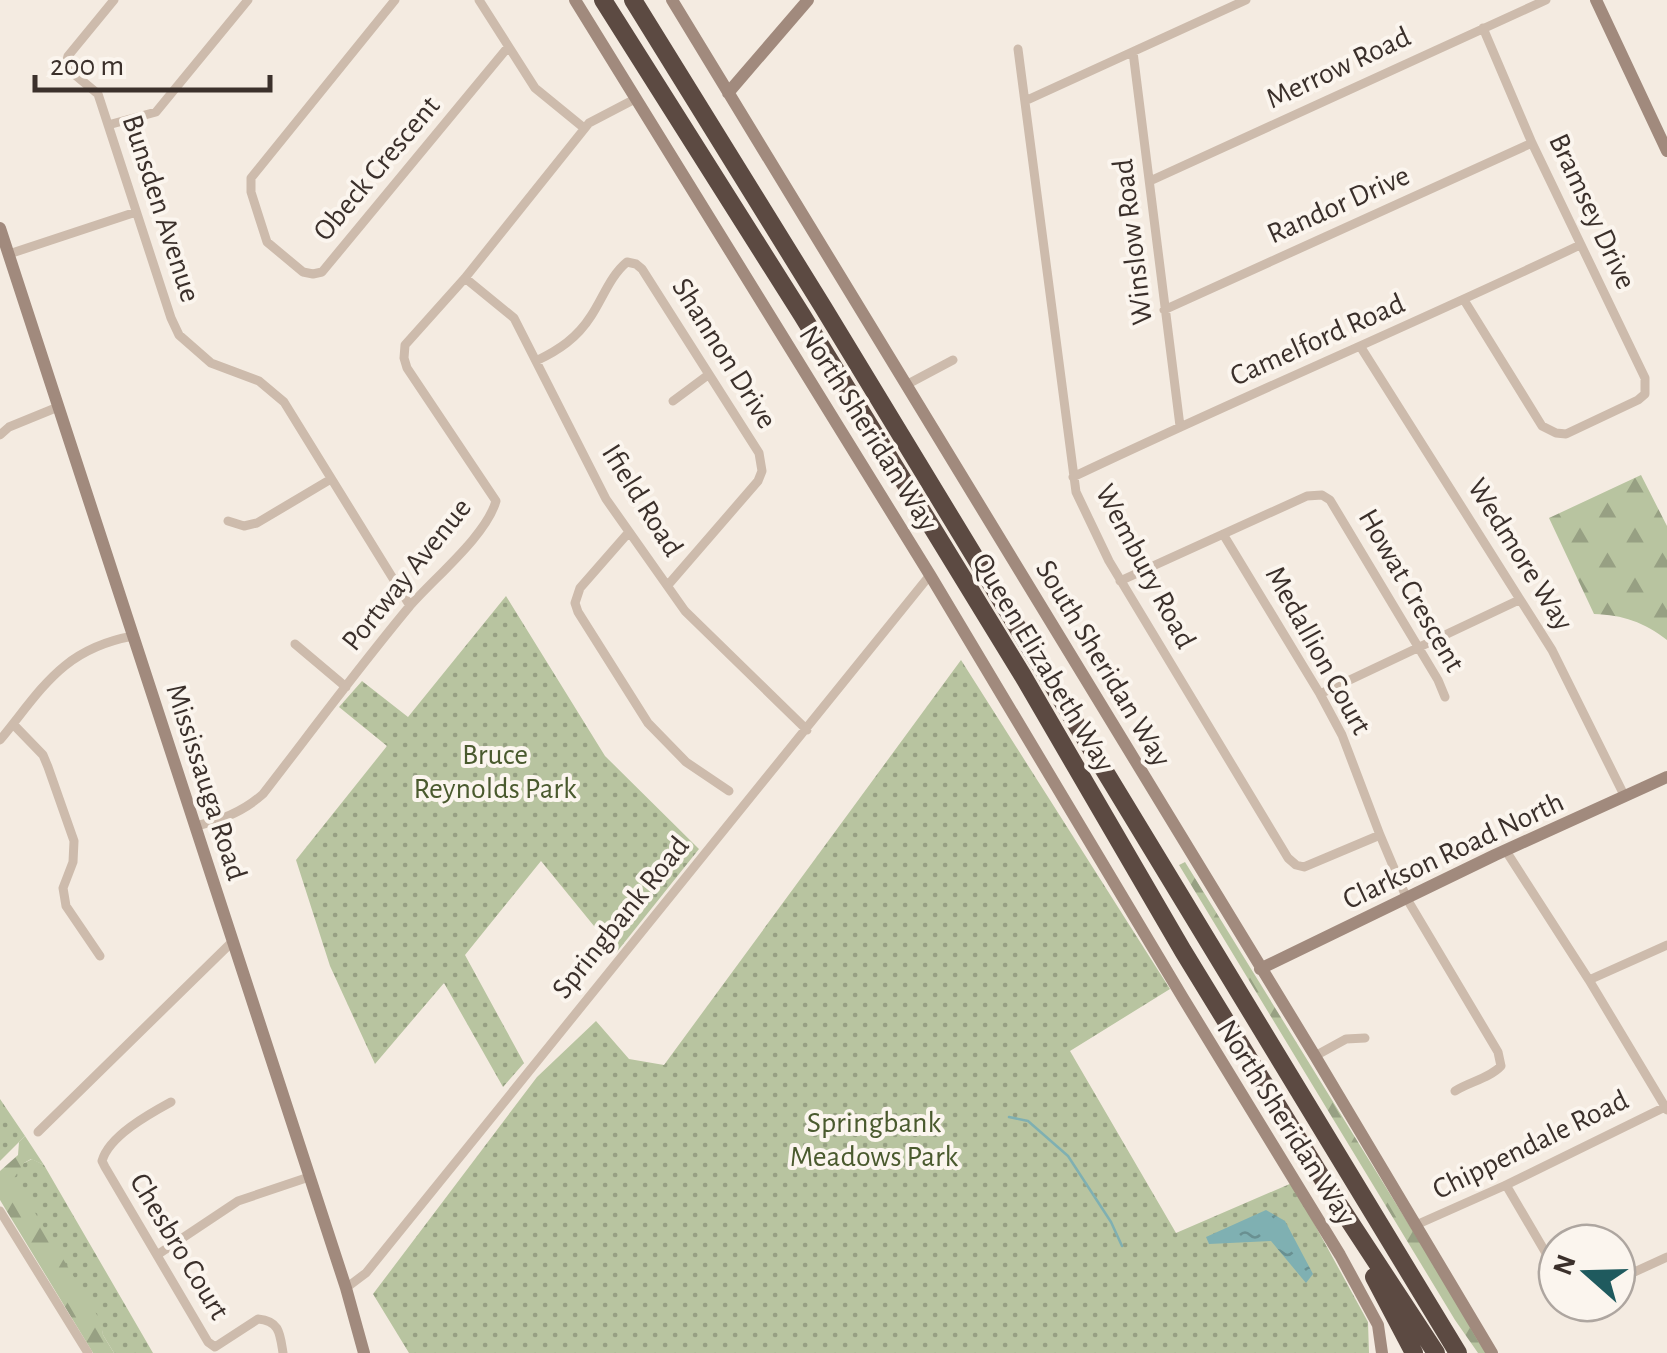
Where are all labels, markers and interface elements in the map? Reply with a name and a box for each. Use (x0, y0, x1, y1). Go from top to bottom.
street label: Merrow Road (1262, 21, 1415, 114)
scale bar (35, 30, 270, 92)
text: 200 m (50, 51, 124, 81)
street label: Obeck Crescent (308, 90, 446, 247)
street label: Bunsden Avenue (117, 111, 205, 306)
street label: Bramsey Drive (1543, 129, 1641, 294)
street label: Winslow Road (1108, 157, 1158, 327)
street label: Randor Drive (1263, 160, 1414, 250)
street label: Shannon Drive (666, 273, 782, 434)
street label: Camelford Road (1226, 288, 1409, 392)
street label: North Sheridan Way (793, 321, 943, 536)
street label: Ifield Road (596, 439, 688, 562)
street label: Wedmore Way (1462, 473, 1579, 636)
street label: Wembury Road (1089, 479, 1201, 654)
street label: Portway Avenue (336, 493, 477, 657)
street label: Howat Crescent (1353, 504, 1470, 677)
street label: Queen Elizabeth Way (966, 548, 1120, 777)
street label: South Sheridan Way (1030, 555, 1177, 772)
street label: Medallion Court (1260, 561, 1377, 740)
street label: Mississauga Road (160, 680, 252, 884)
park label: Bruce Reynolds Park (413, 740, 577, 804)
street label: Clarkson Road North (1338, 787, 1568, 915)
street label: Springbank Road (547, 831, 695, 1004)
street label: North Sheridan Way (1211, 1015, 1361, 1230)
street label: Chippendale Road (1428, 1085, 1633, 1205)
park label: Springbank Meadows Park (790, 1108, 959, 1172)
street label: Chesbro Court (124, 1168, 235, 1325)
north arrow (1537, 1223, 1637, 1323)
text: N (1549, 1251, 1582, 1279)

